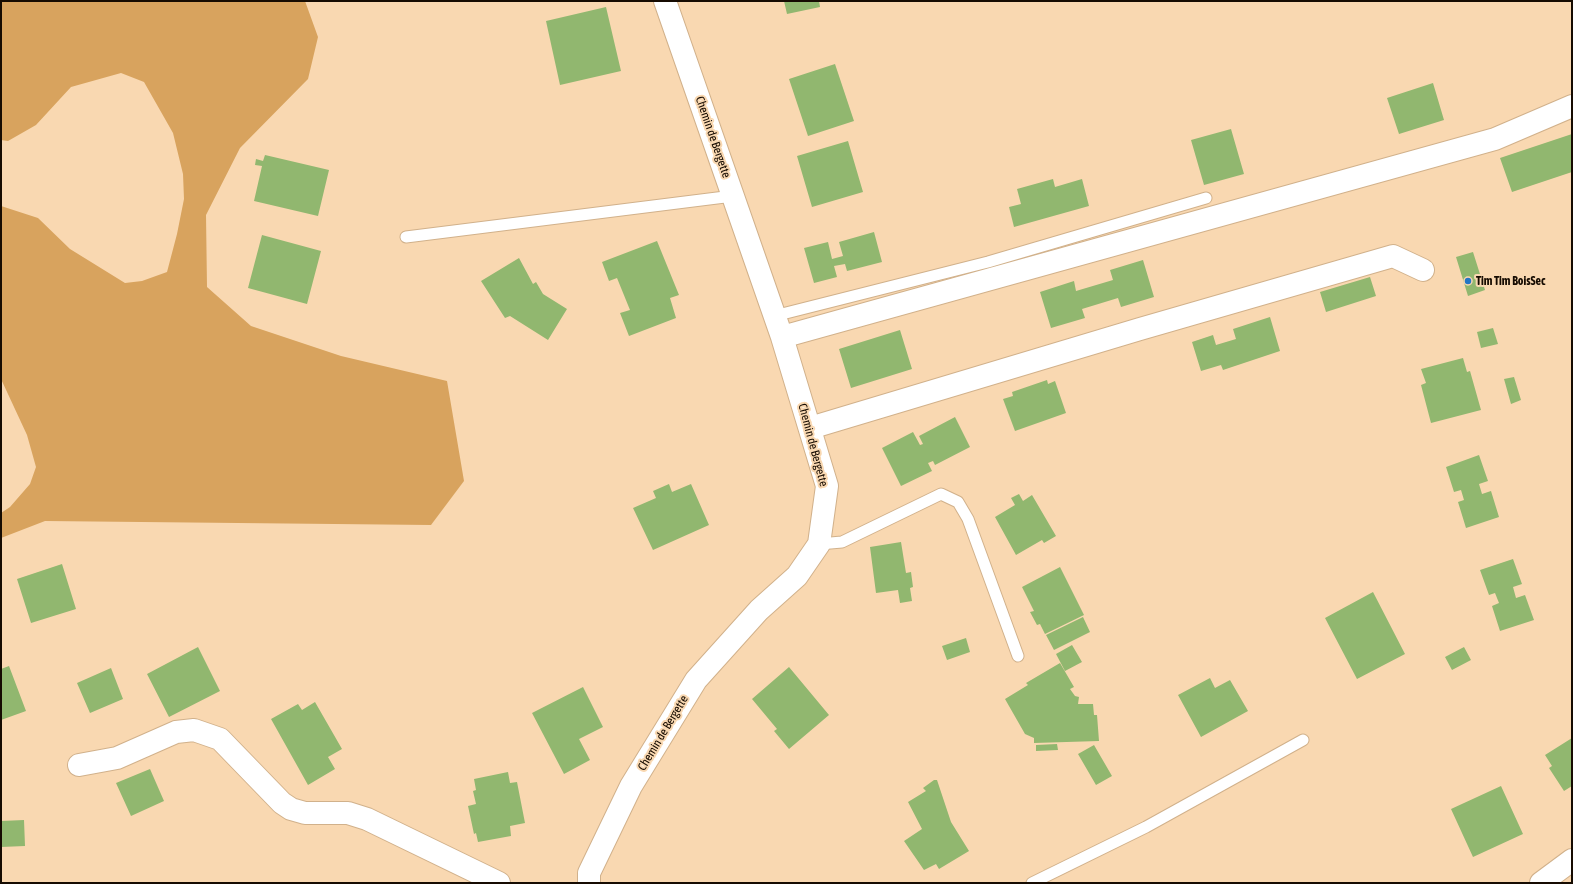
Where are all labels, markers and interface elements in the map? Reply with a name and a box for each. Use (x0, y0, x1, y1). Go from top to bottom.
street label: Chemin de Bergette (692, 94, 734, 180)
place label: Tim Tim BoisSec (1476, 274, 1545, 288)
marker: Tim Tim BoisSec (1463, 276, 1473, 286)
street label: Chemin de Bergette (795, 402, 831, 488)
street label: Chemin de Bergette (635, 693, 691, 773)

